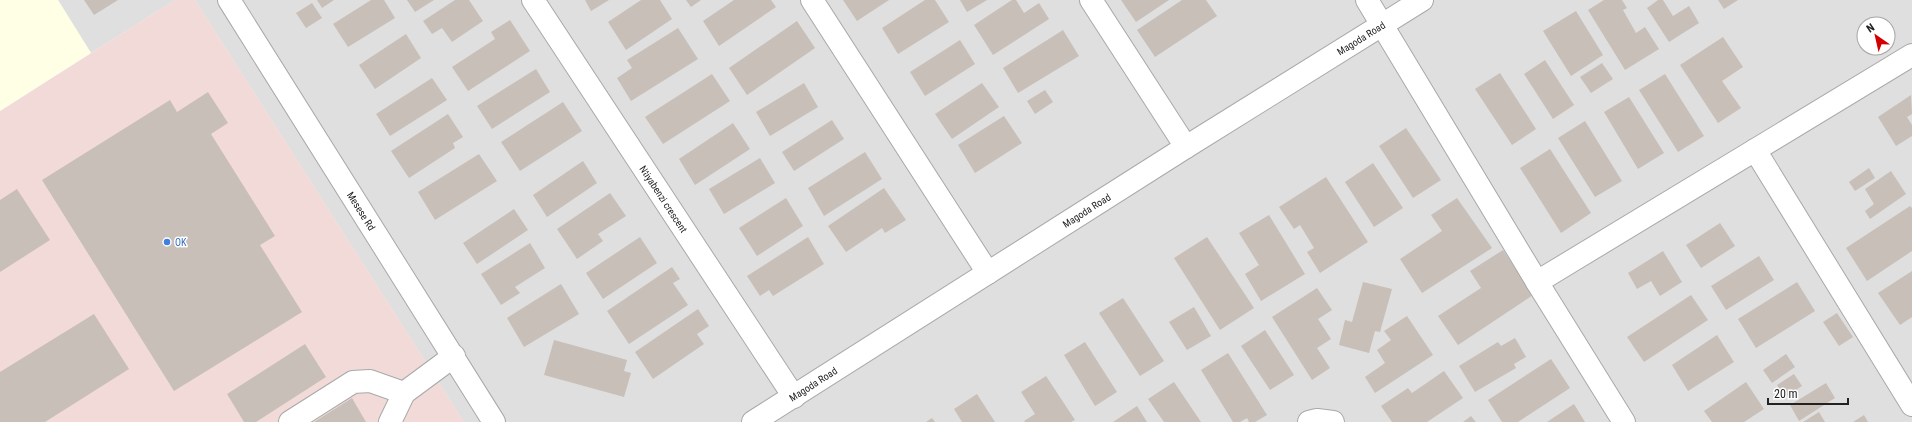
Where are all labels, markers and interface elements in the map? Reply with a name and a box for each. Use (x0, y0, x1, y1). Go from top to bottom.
north arrow (1856, 16, 1896, 56)
street label: Magoda Road (1335, 19, 1387, 58)
text: N (1864, 21, 1877, 35)
street label: Ntiyabenzi crescent (637, 164, 689, 235)
street label: Mesese Rd (345, 190, 377, 232)
street label: Magoda Road (1061, 191, 1113, 230)
marker: OK (162, 237, 172, 247)
place label: OK (175, 237, 187, 248)
street label: Magoda Road (787, 365, 839, 404)
scale bar (1768, 380, 1848, 406)
text: 20 m (1774, 387, 1798, 401)

